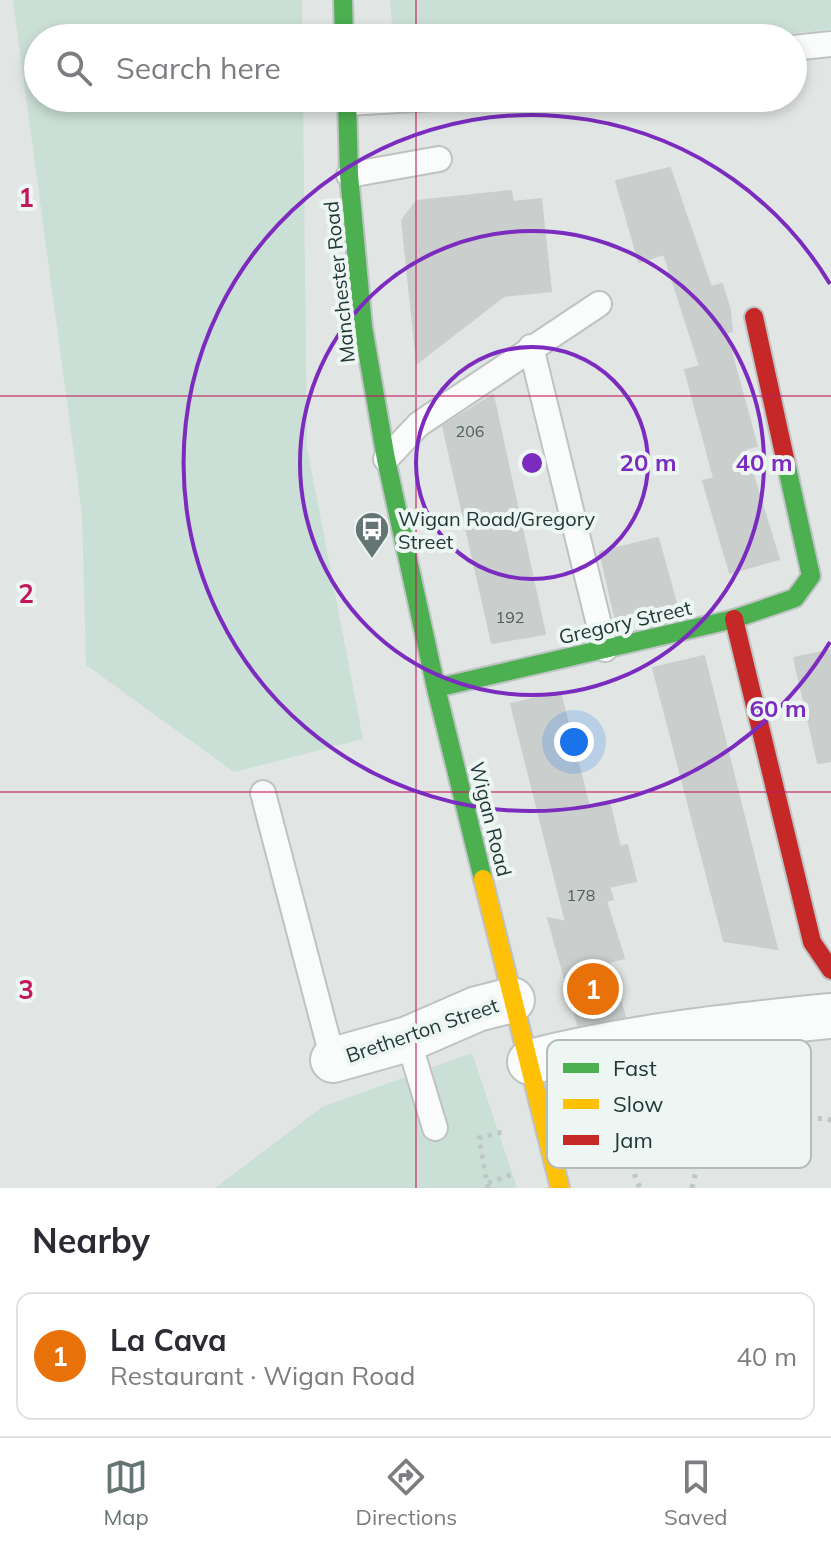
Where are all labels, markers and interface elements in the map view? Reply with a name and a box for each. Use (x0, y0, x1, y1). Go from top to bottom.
search box (24, 24, 807, 112)
icon: search (52, 46, 96, 90)
text: Search here (116, 49, 281, 87)
text: 1 (18, 181, 34, 214)
street label: Manchester Road (318, 200, 360, 364)
house number: 206 (456, 421, 484, 441)
text: 20 m (620, 447, 676, 477)
text: 40 m (736, 447, 792, 477)
centre of rings (518, 449, 546, 477)
place label: Wigan Road/Gregory Street (398, 506, 596, 554)
bus stop icon: Wigan Road/Gregory Street (353, 510, 391, 560)
text: 2 (18, 577, 34, 610)
street label: Gregory Street (556, 595, 694, 649)
house number: 192 (496, 607, 524, 627)
text: 60 m (750, 693, 806, 723)
your location (554, 722, 594, 762)
street label: Wigan Road (465, 759, 517, 879)
house number: 178 (567, 885, 595, 905)
pin: 1 (567, 959, 619, 1019)
text: 3 (18, 973, 34, 1006)
street label: Bretherton Street (342, 992, 502, 1068)
legend (547, 1040, 811, 1168)
text: Fast (613, 1054, 657, 1082)
text: Slow (613, 1090, 663, 1118)
text: Jam (613, 1126, 653, 1154)
text: Nearby (32, 1219, 150, 1262)
text: La Cava (110, 1321, 227, 1359)
text: 1 (52, 1340, 68, 1373)
text: 40 m (736, 1340, 797, 1373)
text: Restaurant · Wigan Road (110, 1359, 415, 1392)
tab: Map (103, 1455, 149, 1531)
tab: Directions (356, 1455, 457, 1531)
tab: Saved (664, 1455, 728, 1531)

